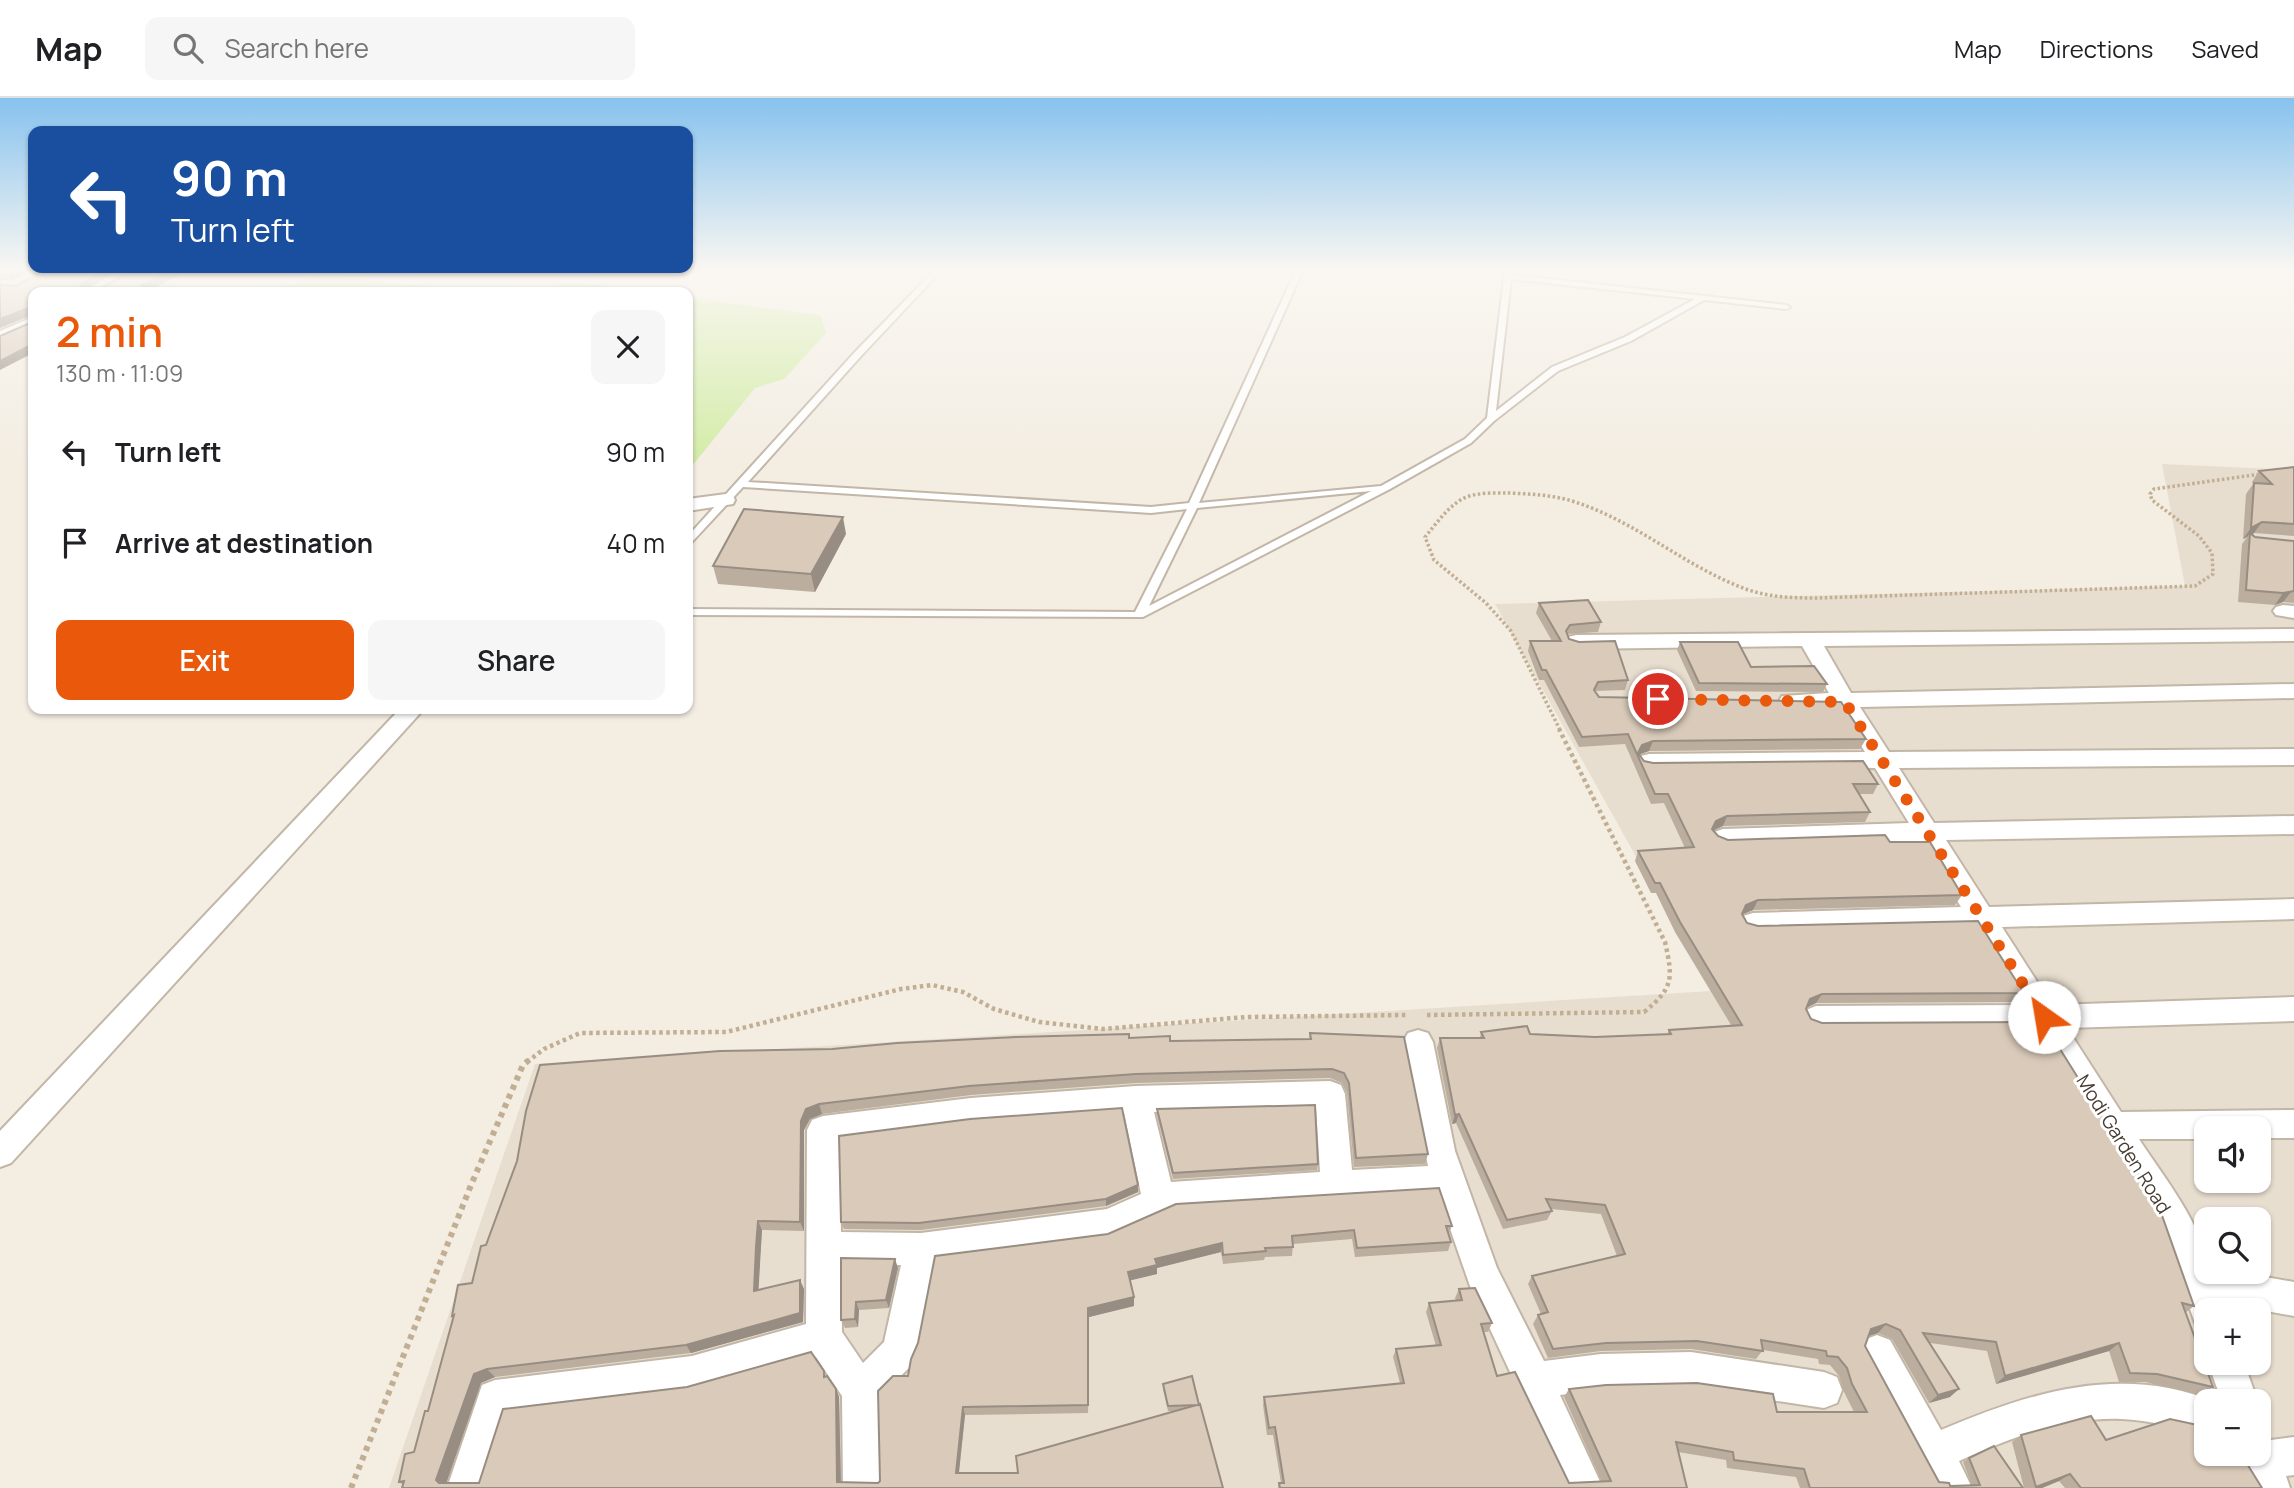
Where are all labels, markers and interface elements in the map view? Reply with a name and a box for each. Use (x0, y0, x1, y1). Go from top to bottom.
search box (145, 17, 635, 80)
text: Map (35, 26, 103, 71)
icon: search (169, 29, 207, 67)
text: Search here (225, 30, 369, 66)
text: Map (1954, 32, 2002, 65)
text: Directions (2040, 32, 2153, 65)
text: Saved (2191, 32, 2259, 65)
text: 90 m (171, 144, 288, 211)
icon: left (56, 154, 147, 245)
text: Turn left (171, 208, 295, 252)
text: 2 min (56, 302, 163, 360)
button: close (591, 310, 665, 384)
text: 130 m · 11:09 (56, 357, 183, 389)
icon: left (56, 433, 94, 471)
text: Turn left (115, 434, 222, 470)
text: 90 m (606, 434, 665, 470)
icon: arrive (56, 524, 94, 562)
text: Arrive at destination (115, 525, 373, 561)
text: 40 m (607, 525, 665, 561)
button: Exit (56, 620, 354, 700)
button: Share (368, 620, 665, 700)
pin (1628, 669, 1688, 729)
icon: arrive (1639, 680, 1677, 718)
position arrow (2007, 980, 2081, 1054)
street label: Modi Garden Road (2071, 1069, 2177, 1219)
map controls (2194, 1116, 2271, 1466)
button: sound (2194, 1116, 2271, 1193)
button: search (2194, 1207, 2271, 1284)
button: + (2194, 1298, 2271, 1375)
button: − (2194, 1389, 2271, 1466)

